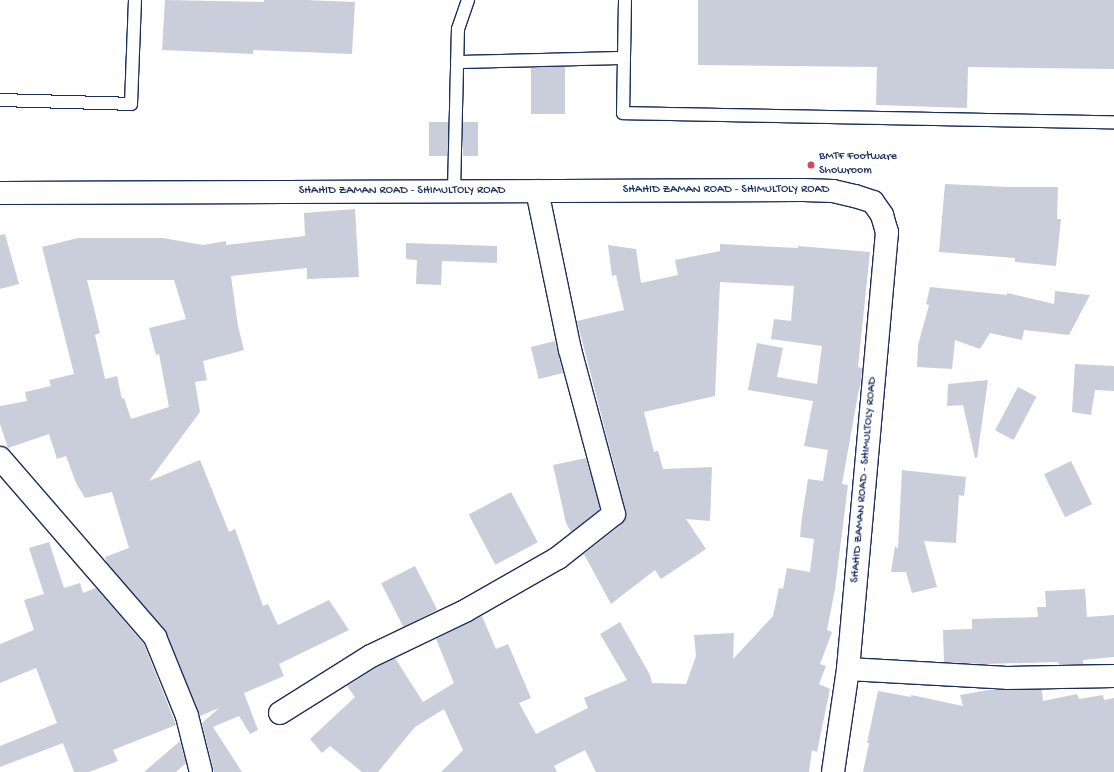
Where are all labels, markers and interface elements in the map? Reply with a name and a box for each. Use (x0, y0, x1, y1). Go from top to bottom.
place label: BMTF Footware Showroom (819, 151, 897, 179)
marker: BMTF Footware Showroom (806, 160, 816, 170)
street label: SHAHID ZAMAN ROAD - SHIMULTOLY ROAD (623, 184, 829, 198)
street label: SHAHID ZAMAN ROAD - SHIMULTOLY ROAD (299, 185, 505, 199)
street label: SHAHID ZAMAN ROAD - SHIMULTOLY ROAD (849, 376, 881, 584)

